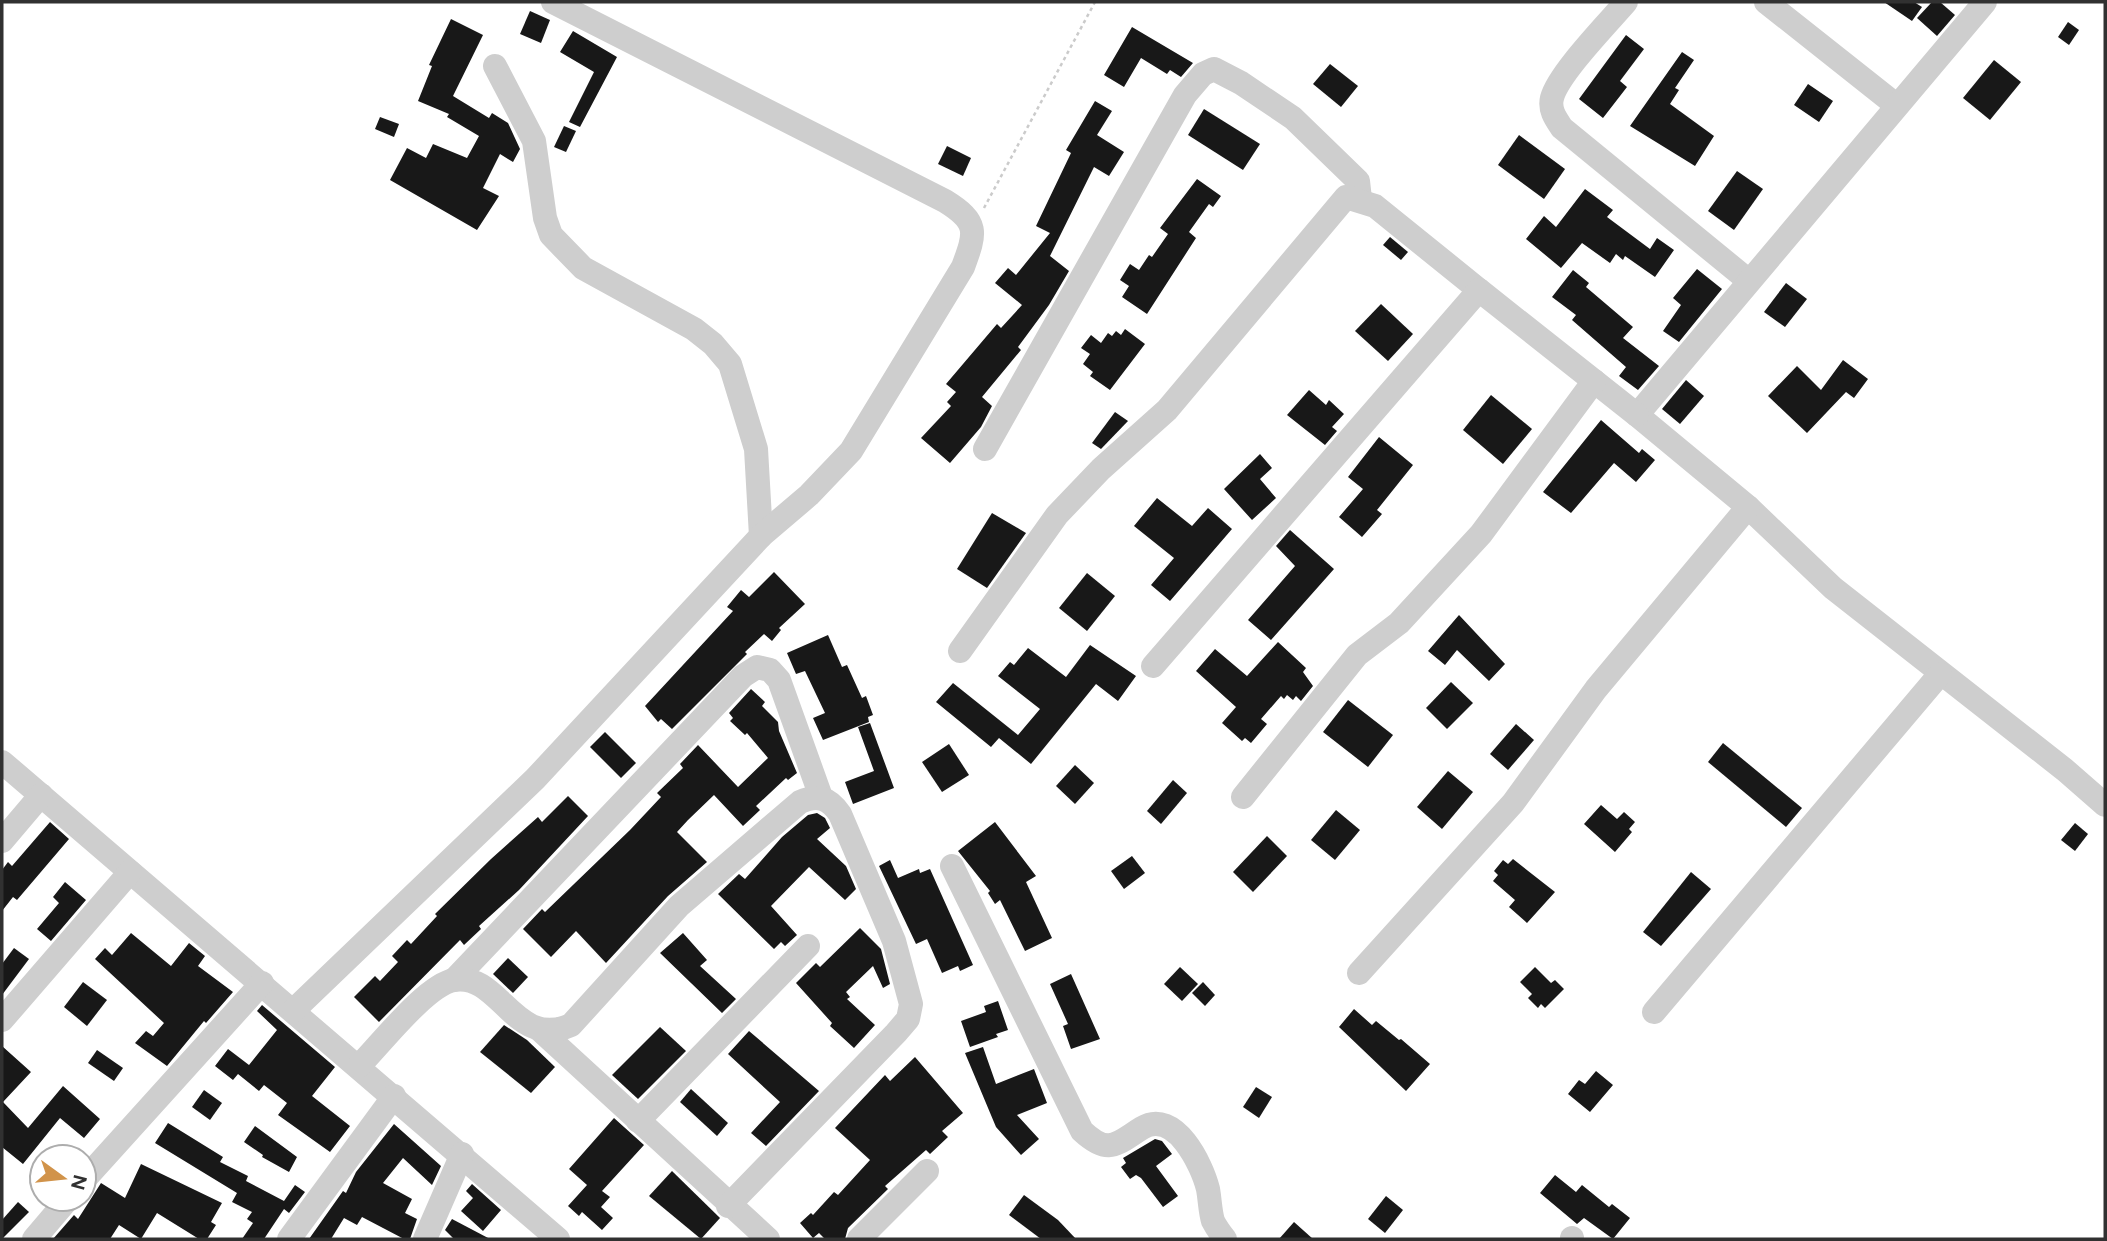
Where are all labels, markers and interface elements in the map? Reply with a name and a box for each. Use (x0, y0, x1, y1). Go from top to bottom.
north arrow (28, 1143, 98, 1213)
text: N (66, 1172, 92, 1192)

